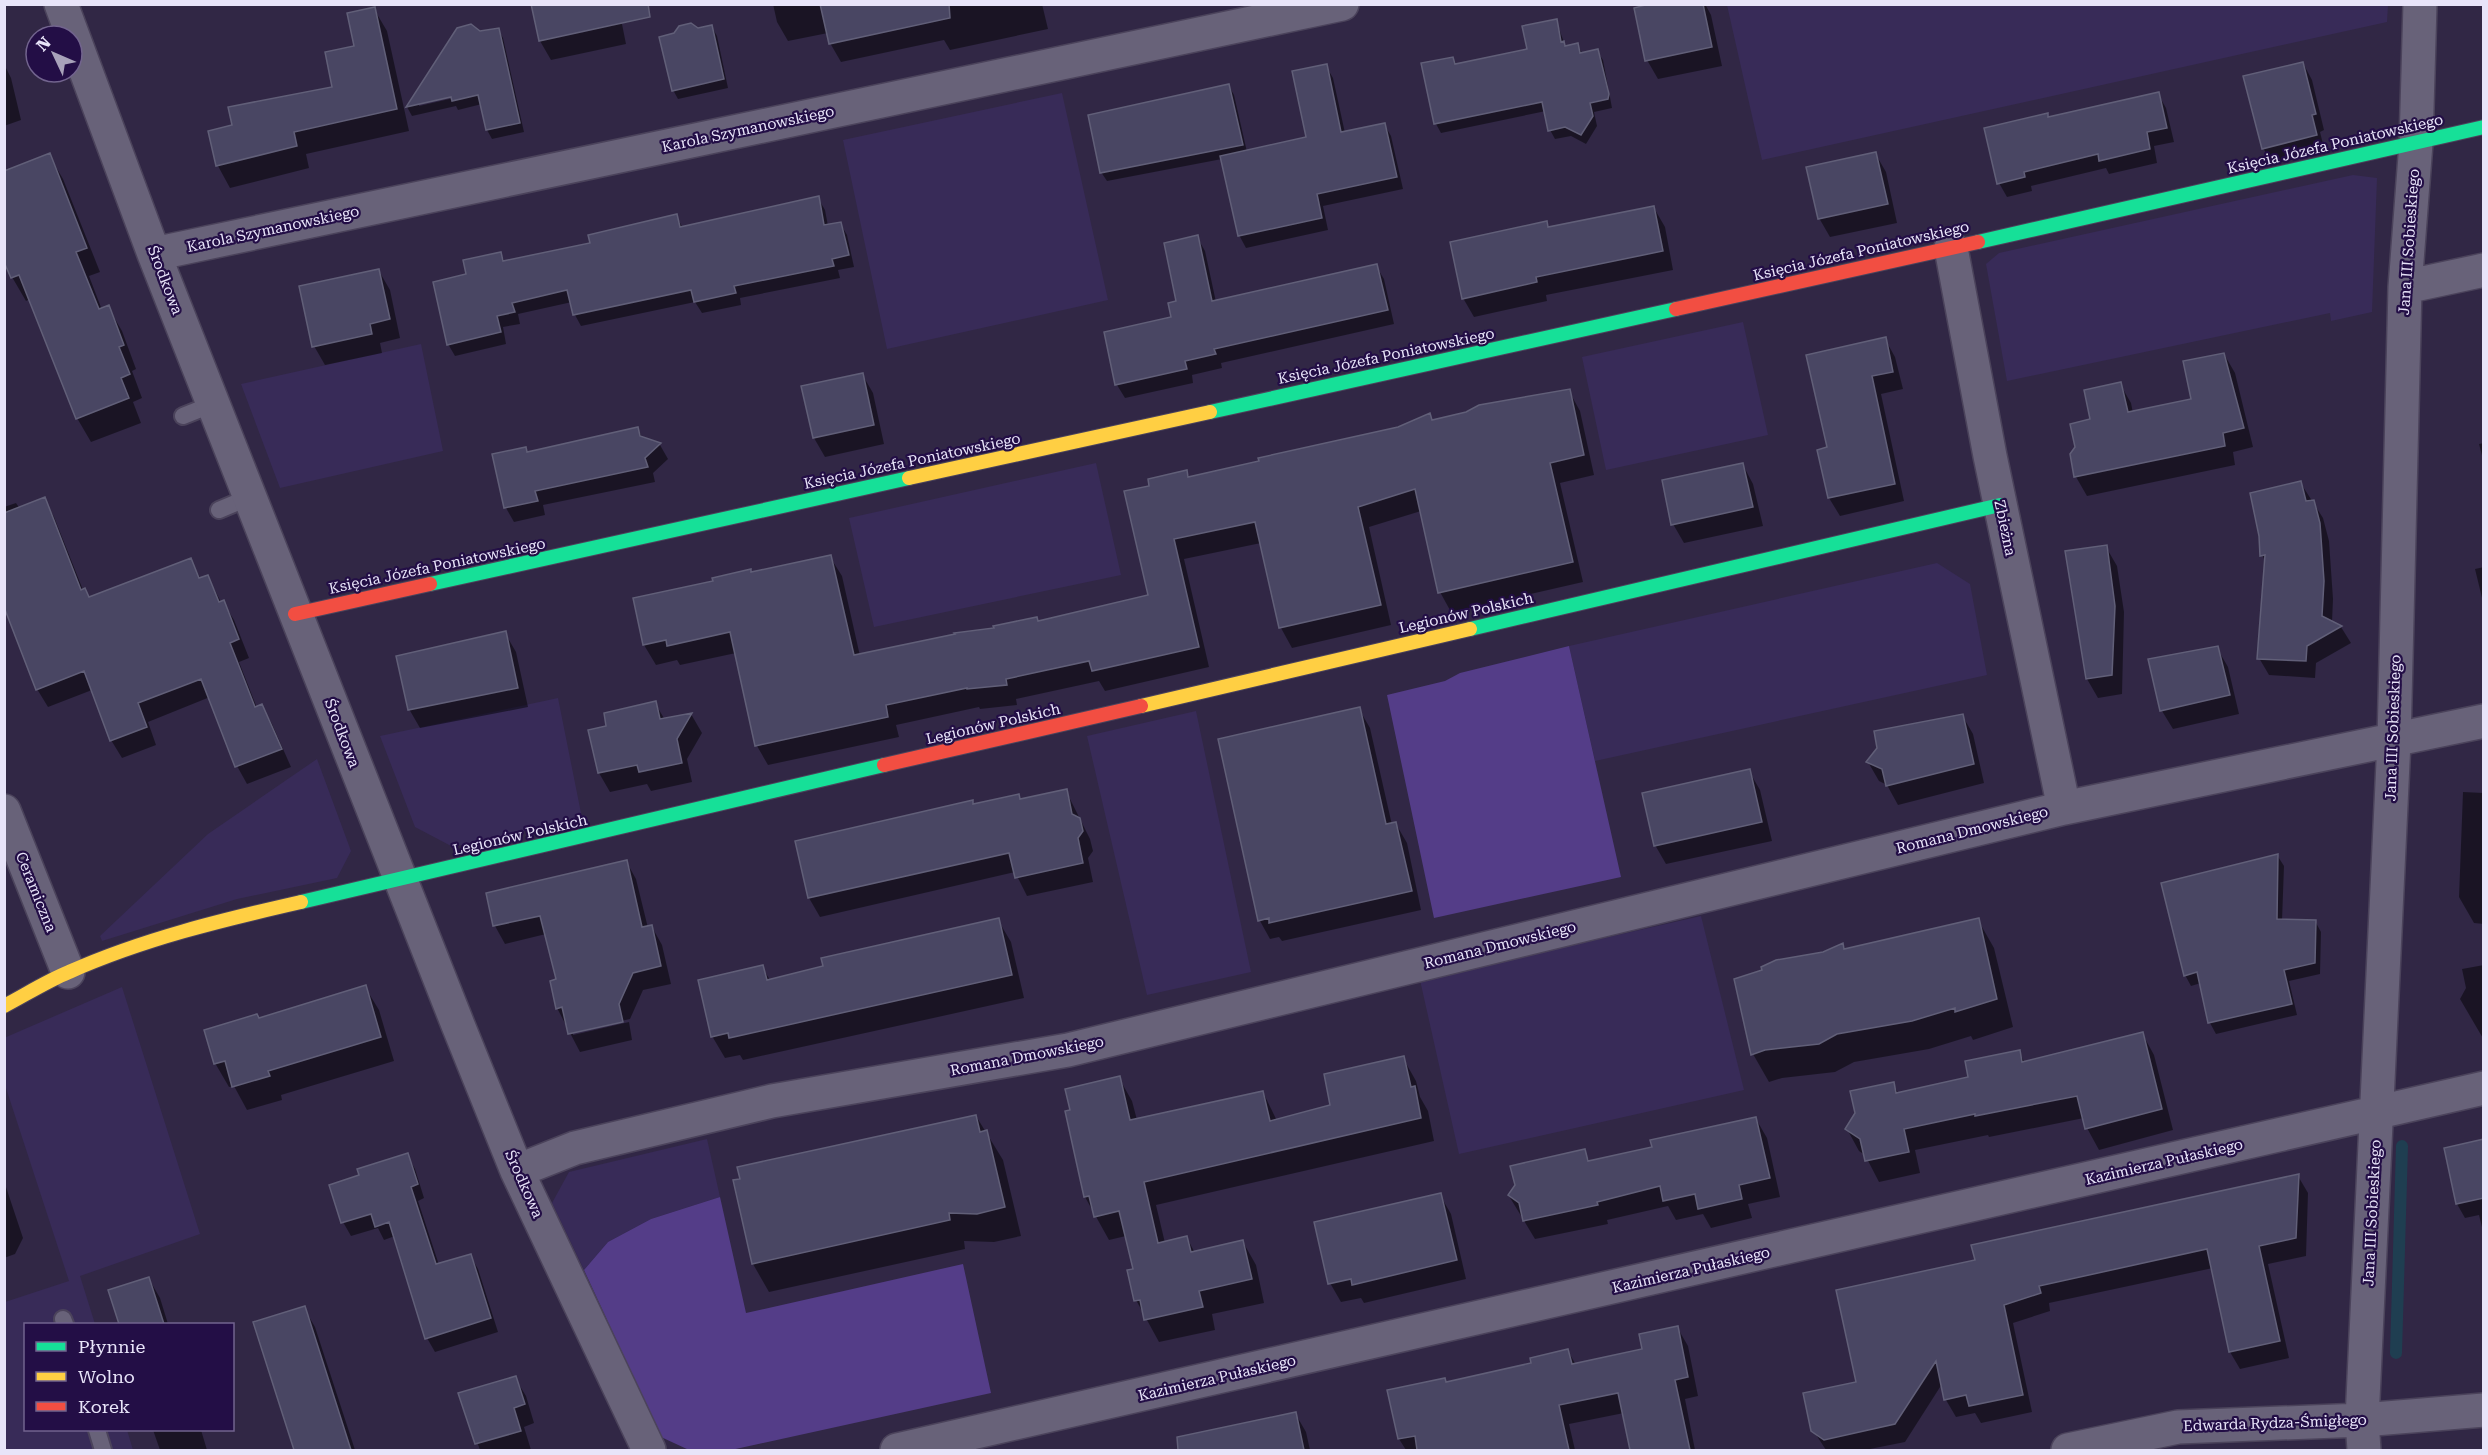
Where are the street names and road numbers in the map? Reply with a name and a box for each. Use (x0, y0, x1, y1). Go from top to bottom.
street label: Karola Szymanowskiego (660, 102, 836, 156)
street label: Księcia Józefa Poniatowskiego (2225, 110, 2445, 178)
street label: Jana III Sobieskiego (2395, 168, 2423, 316)
street label: Karola Szymanowskiego (185, 202, 361, 256)
street label: Księcia Józefa Poniatowskiego (1751, 217, 1971, 285)
street label: Środkowa (144, 243, 187, 317)
street label: Księcia Józefa Poniatowskiego (1276, 324, 1496, 388)
street label: Księcia Józefa Poniatowskiego (802, 429, 1022, 493)
street label: Zbieżna (1990, 498, 2020, 558)
street label: Księcia Józefa Poniatowskiego (327, 534, 547, 598)
street label: Legionów Polskich (1397, 589, 1535, 637)
street label: Jana III Sobieskiego (2381, 654, 2405, 802)
street label: Środkowa (321, 696, 364, 770)
street label: Legionów Polskich (924, 700, 1062, 748)
street label: Romana Dmowskiego (1894, 802, 2050, 858)
street label: Legionów Polskich (451, 811, 589, 859)
street label: Ceramiczna (12, 849, 60, 935)
street label: Romana Dmowskiego (1422, 917, 1578, 973)
street label: Romana Dmowskiego (949, 1032, 1105, 1080)
street label: Kazimierza Pułaskiego (2083, 1135, 2245, 1189)
street label: Jana III Sobieskiego (2359, 1139, 2385, 1287)
street label: Środkowa (501, 1147, 548, 1221)
street label: Kazimierza Pułaskiego (1610, 1243, 1772, 1297)
street label: Kazimierza Pułaskiego (1136, 1351, 1298, 1405)
street label: Edwarda Rydza-Śmigłego (2183, 1410, 2367, 1435)

